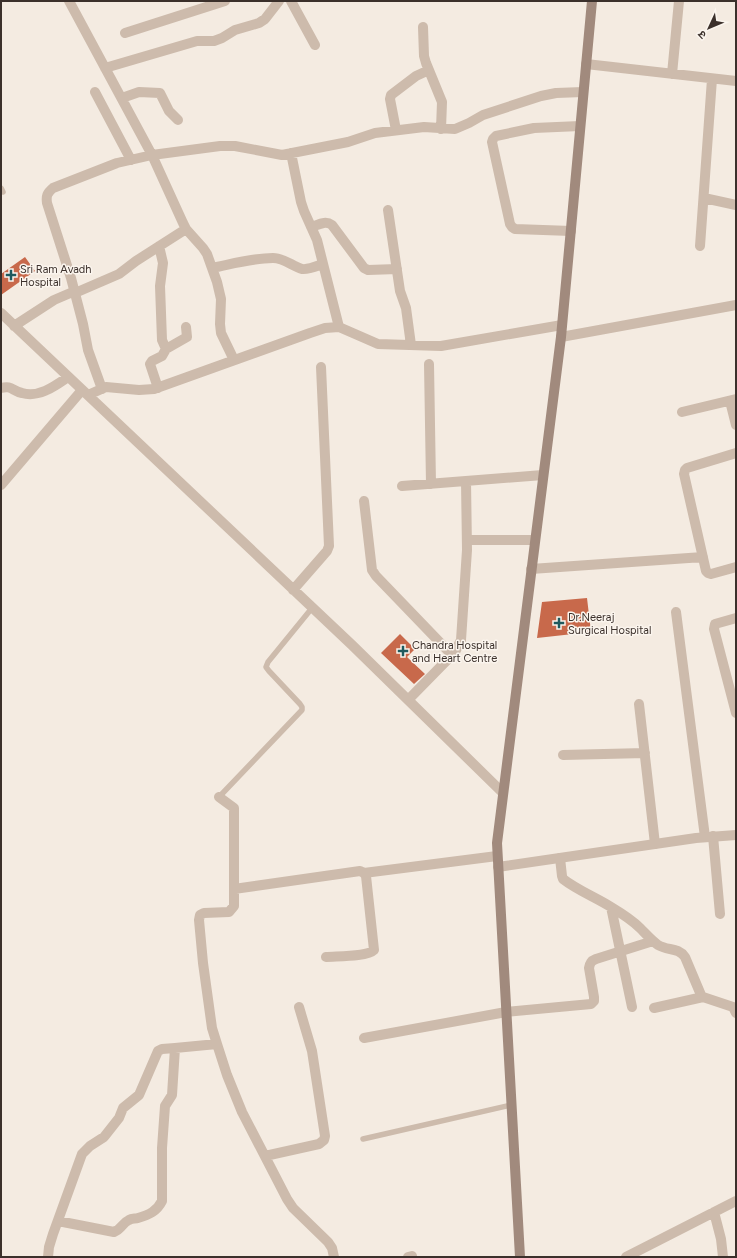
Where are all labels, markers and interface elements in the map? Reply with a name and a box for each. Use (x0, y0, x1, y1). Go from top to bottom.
north arrow (689, 8, 729, 48)
text: उ (695, 27, 709, 41)
place label: Sri Ram Avadh Hospital (20, 263, 91, 289)
marker: Sri Ram Avadh Hospital (5, 269, 17, 281)
place label: Dr.Neeraj Surgical Hospital (568, 611, 651, 637)
marker: Dr.Neeraj Surgical Hospital (553, 617, 565, 629)
place label: Chandra Hospital and Heart Centre (412, 639, 497, 665)
marker: Chandra Hospital and Heart Centre (397, 645, 409, 657)

